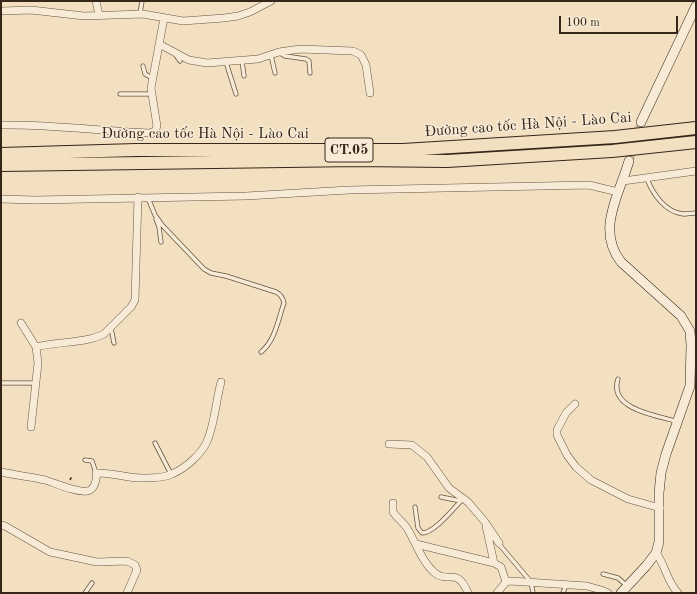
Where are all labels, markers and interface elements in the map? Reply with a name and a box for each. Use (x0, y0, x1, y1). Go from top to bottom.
scale bar (561, 8, 680, 34)
text: 100 m (566, 17, 600, 29)
street label: Đường cao tốc Hà Nội - Lào Cai (424, 109, 632, 141)
street label: Đường cao tốc Hà Nội - Lào Cai (101, 125, 309, 143)
road number: CT.05 (325, 138, 373, 162)

